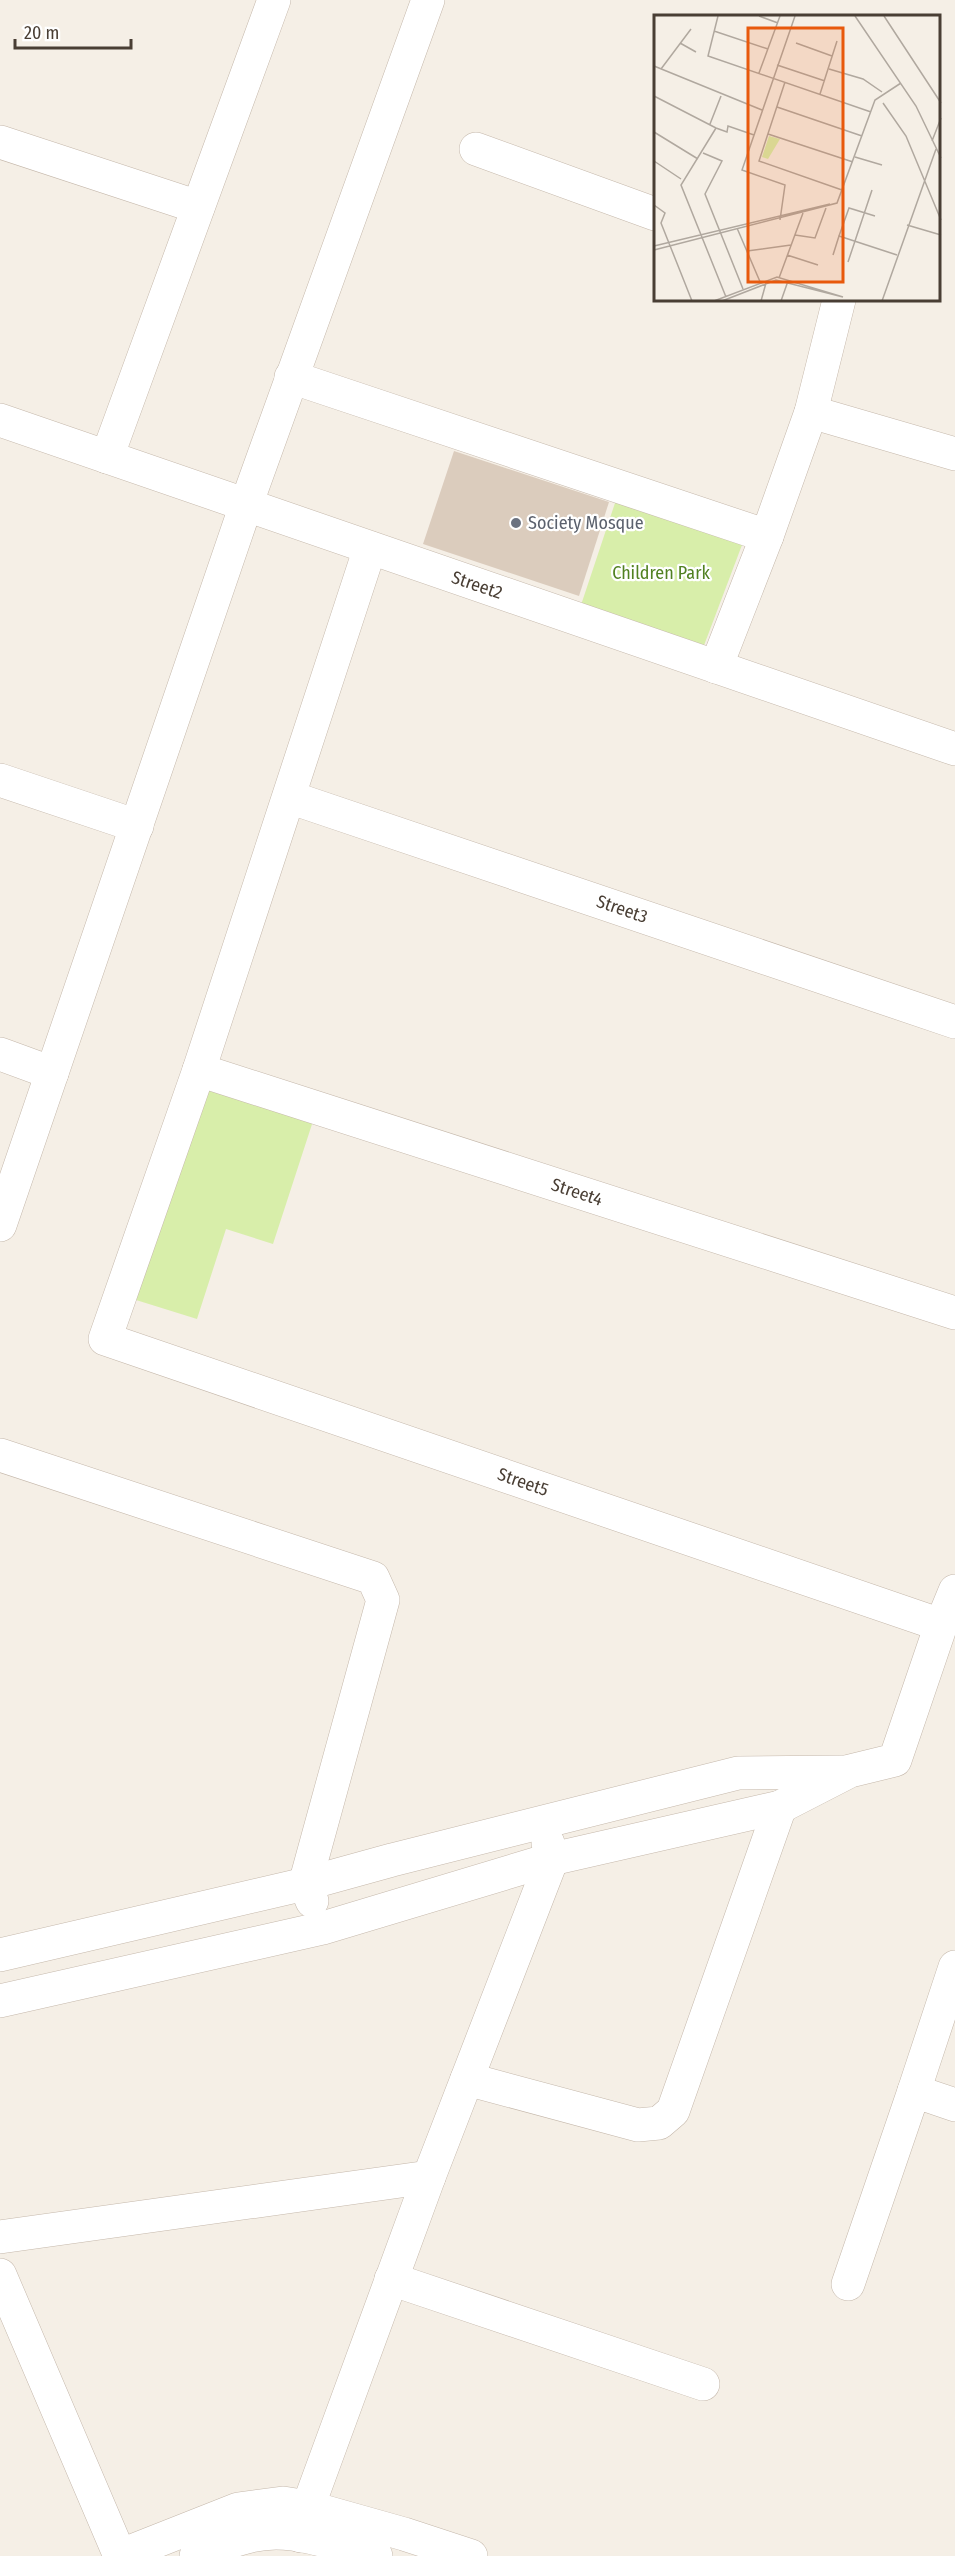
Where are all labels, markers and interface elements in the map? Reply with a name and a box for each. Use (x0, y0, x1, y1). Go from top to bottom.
scale bar (15, 12, 130, 50)
inset map (654, 15, 940, 302)
text: 20 m (24, 22, 59, 44)
place label: Society Mosque (528, 512, 644, 534)
marker: Society Mosque (509, 516, 523, 530)
park label: Children Park (612, 562, 710, 584)
street label: Street2 (449, 566, 505, 604)
street label: Street3 (594, 890, 650, 928)
street label: Street4 (549, 1173, 606, 1211)
street label: Street5 (495, 1463, 551, 1501)

